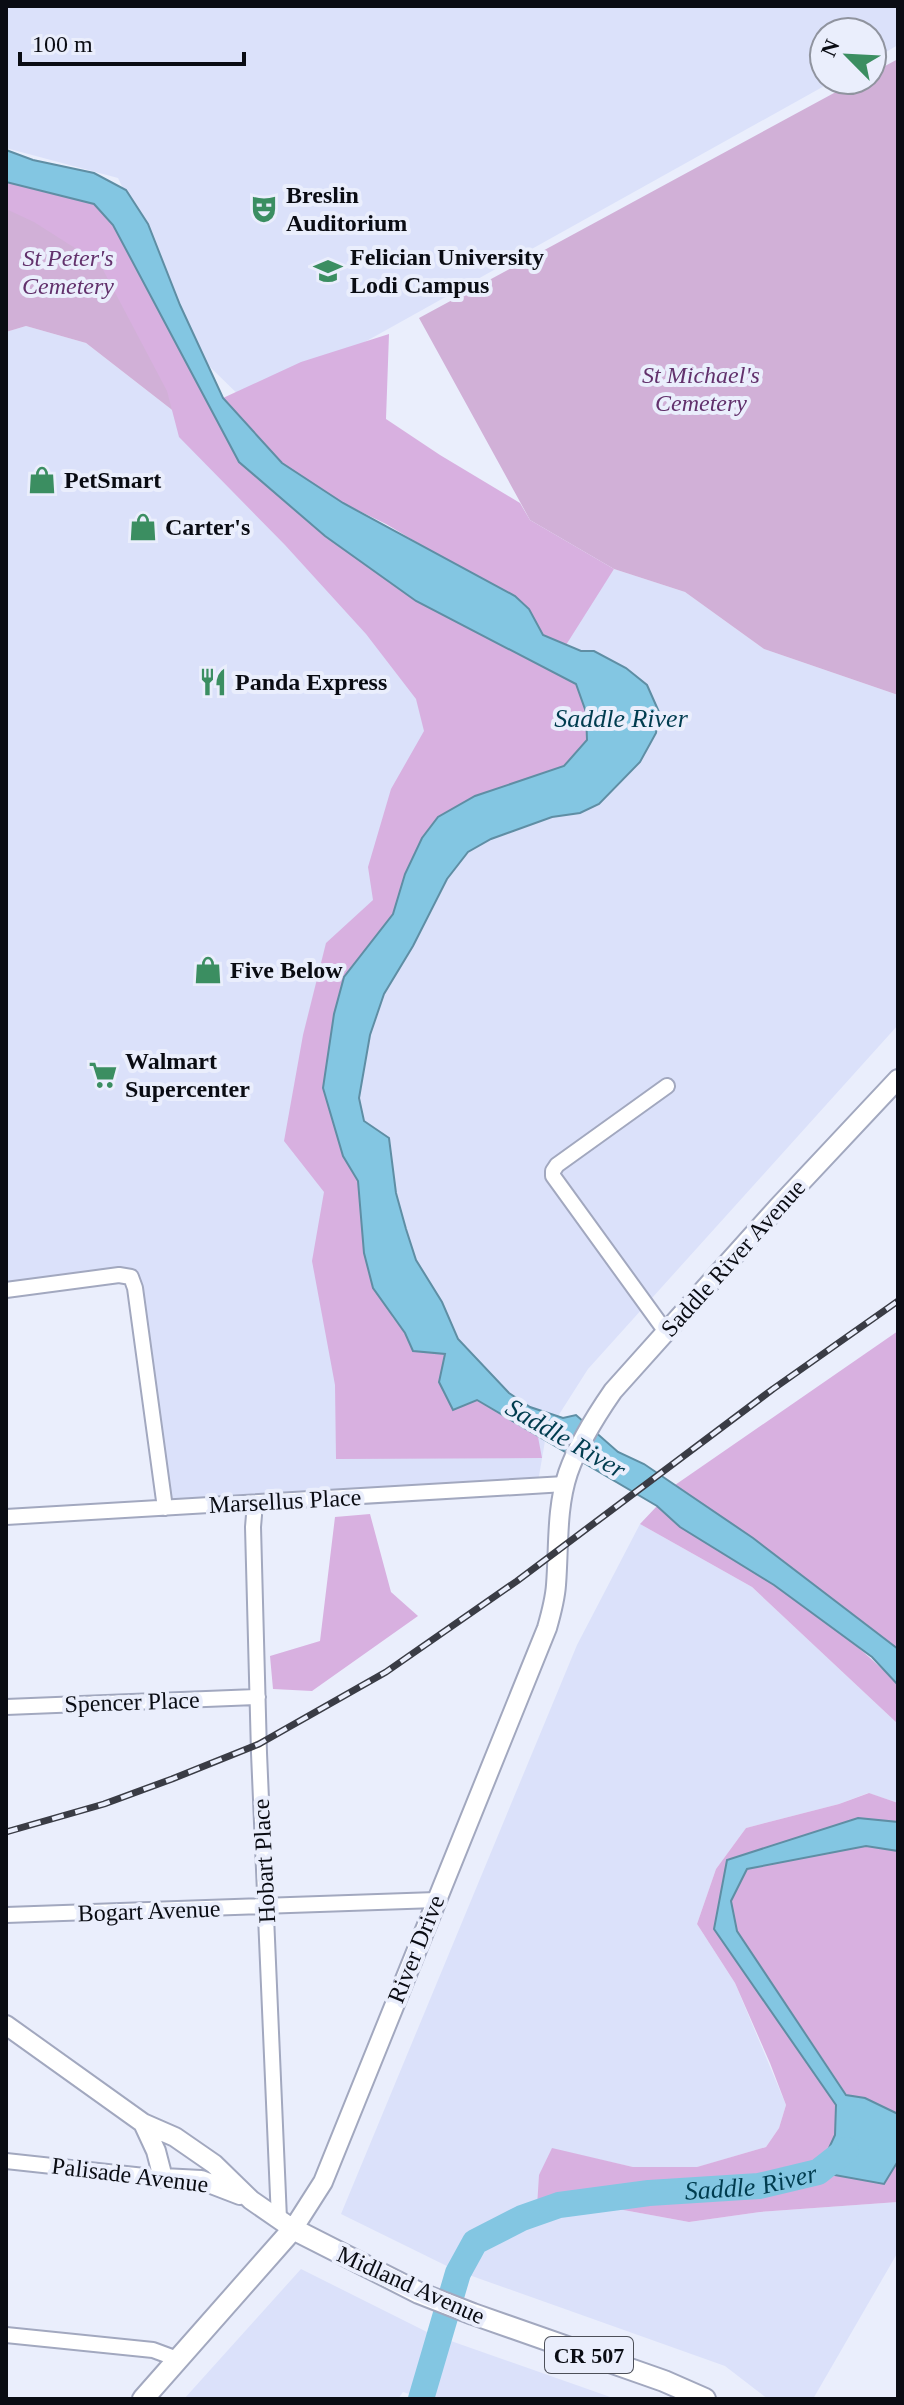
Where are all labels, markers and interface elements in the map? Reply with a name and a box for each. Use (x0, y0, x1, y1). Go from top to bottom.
scale bar (20, 16, 244, 66)
north arrow (808, 16, 888, 96)
text: 100 m (32, 31, 93, 57)
text: N (816, 36, 845, 60)
place label: Breslin Auditorium (286, 182, 407, 236)
theatre icon: Breslin Auditorium (249, 194, 279, 224)
place label: Felician University Lodi Campus (350, 244, 544, 298)
park label: St Peter's Cemetery (22, 245, 114, 299)
school or university icon: Felician University Lodi Campus (313, 256, 343, 286)
park label: St Michael's Cemetery (642, 362, 760, 416)
shop icon: PetSmart (27, 465, 57, 495)
place label: PetSmart (64, 467, 161, 493)
shop icon: Carter's (128, 512, 158, 542)
place label: Carter's (165, 514, 250, 540)
restaurant icon: Panda Express (198, 667, 228, 697)
place label: Panda Express (235, 669, 387, 695)
water label: Saddle River (554, 704, 689, 733)
shop icon: Five Below (193, 955, 223, 985)
place label: Five Below (230, 957, 343, 983)
place label: Walmart Supercenter (125, 1048, 250, 1102)
supermarket icon: Walmart Supercenter (88, 1060, 118, 1090)
street label: Saddle River Avenue (656, 1174, 810, 1342)
water label: Saddle River (501, 1392, 632, 1485)
street label: Marsellus Place (208, 1484, 362, 1518)
street label: Spencer Place (64, 1687, 200, 1717)
street label: Hobart Place (248, 1798, 280, 1924)
street label: River Drive (383, 1891, 449, 2007)
street label: Bogart Avenue (77, 1896, 221, 1926)
street label: Palisade Avenue (50, 2152, 210, 2198)
water label: Saddle River (684, 2159, 821, 2206)
street label: Midland Avenue (333, 2241, 489, 2329)
road number: CR 507 (545, 2337, 633, 2373)

